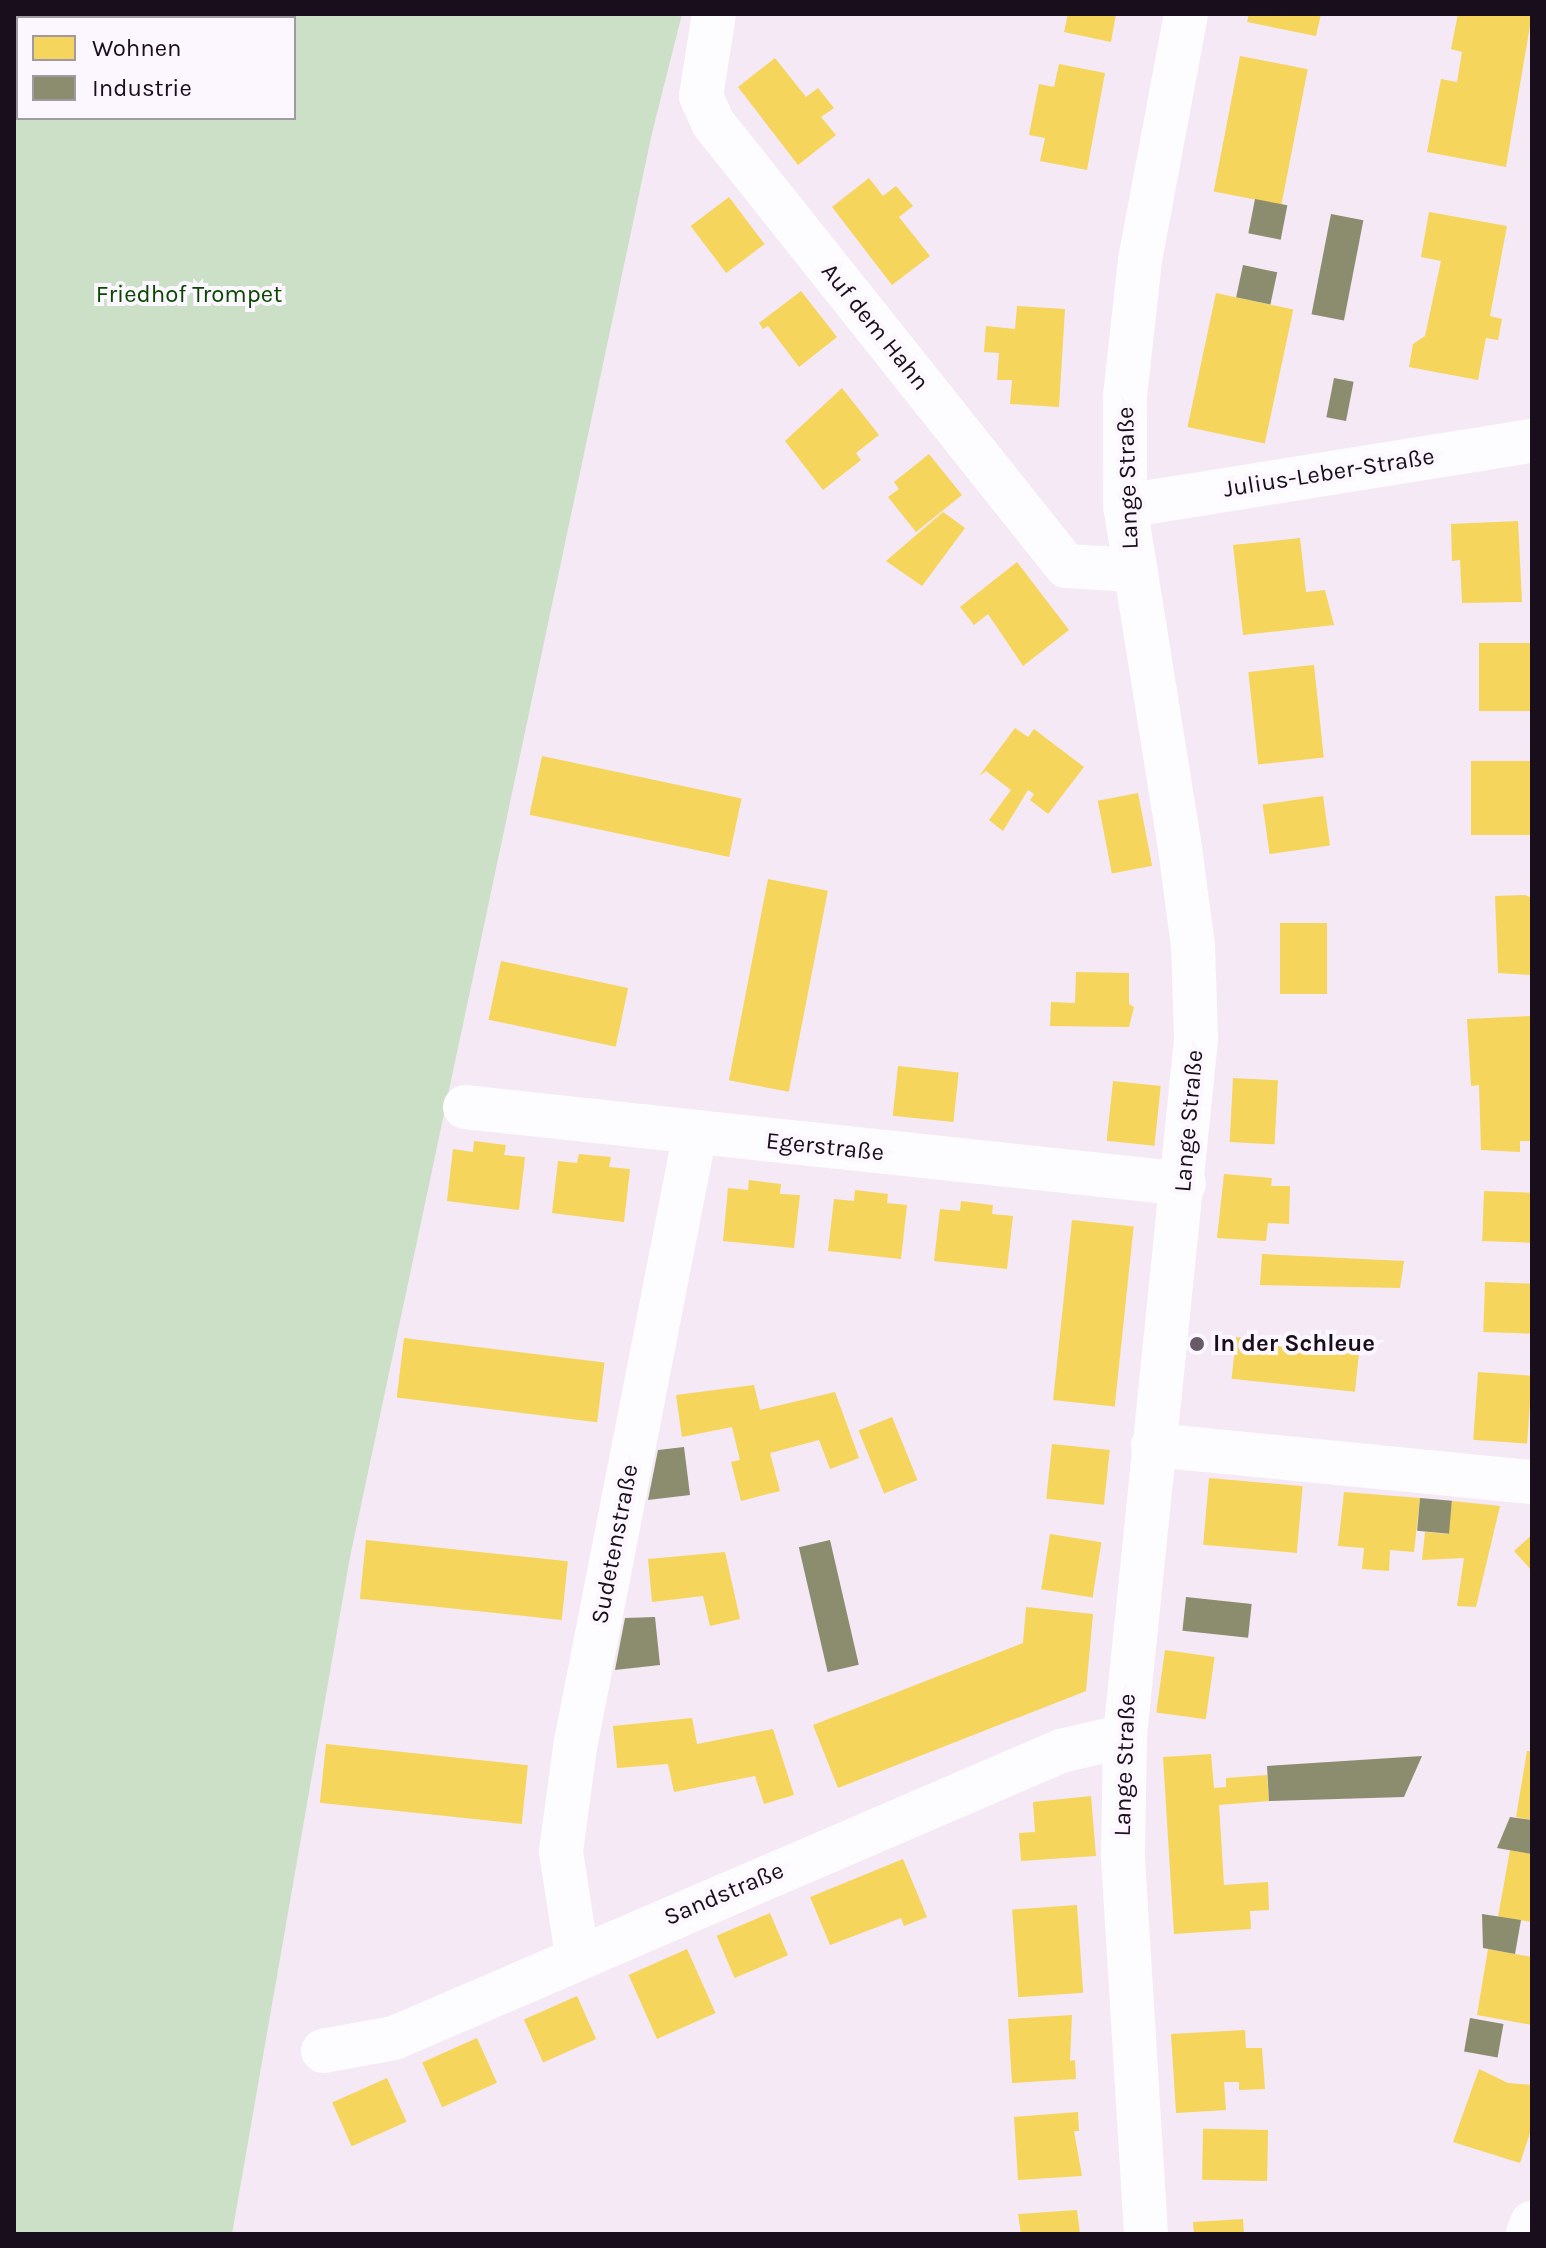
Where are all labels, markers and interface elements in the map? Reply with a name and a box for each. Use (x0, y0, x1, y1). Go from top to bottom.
legend (16, 16, 296, 120)
text: Wohnen (92, 34, 182, 62)
text: Industrie (92, 74, 192, 102)
street label: Auf dem Hahn (815, 258, 935, 396)
park label: Friedhof Trompet (96, 281, 282, 309)
street label: Lange Straße (1111, 406, 1145, 550)
street label: Julius-Leber-Straße (1221, 442, 1437, 504)
street label: Lange Straße (1168, 1049, 1210, 1193)
street label: Egerstraße (765, 1126, 885, 1168)
place label: In der Schleue (1213, 1330, 1375, 1358)
marker: In der Schleue (1188, 1335, 1206, 1353)
street label: Sudetenstraße (585, 1462, 645, 1626)
street label: Lange Straße (1108, 1693, 1142, 1837)
street label: Sandstraße (660, 1856, 788, 1932)

